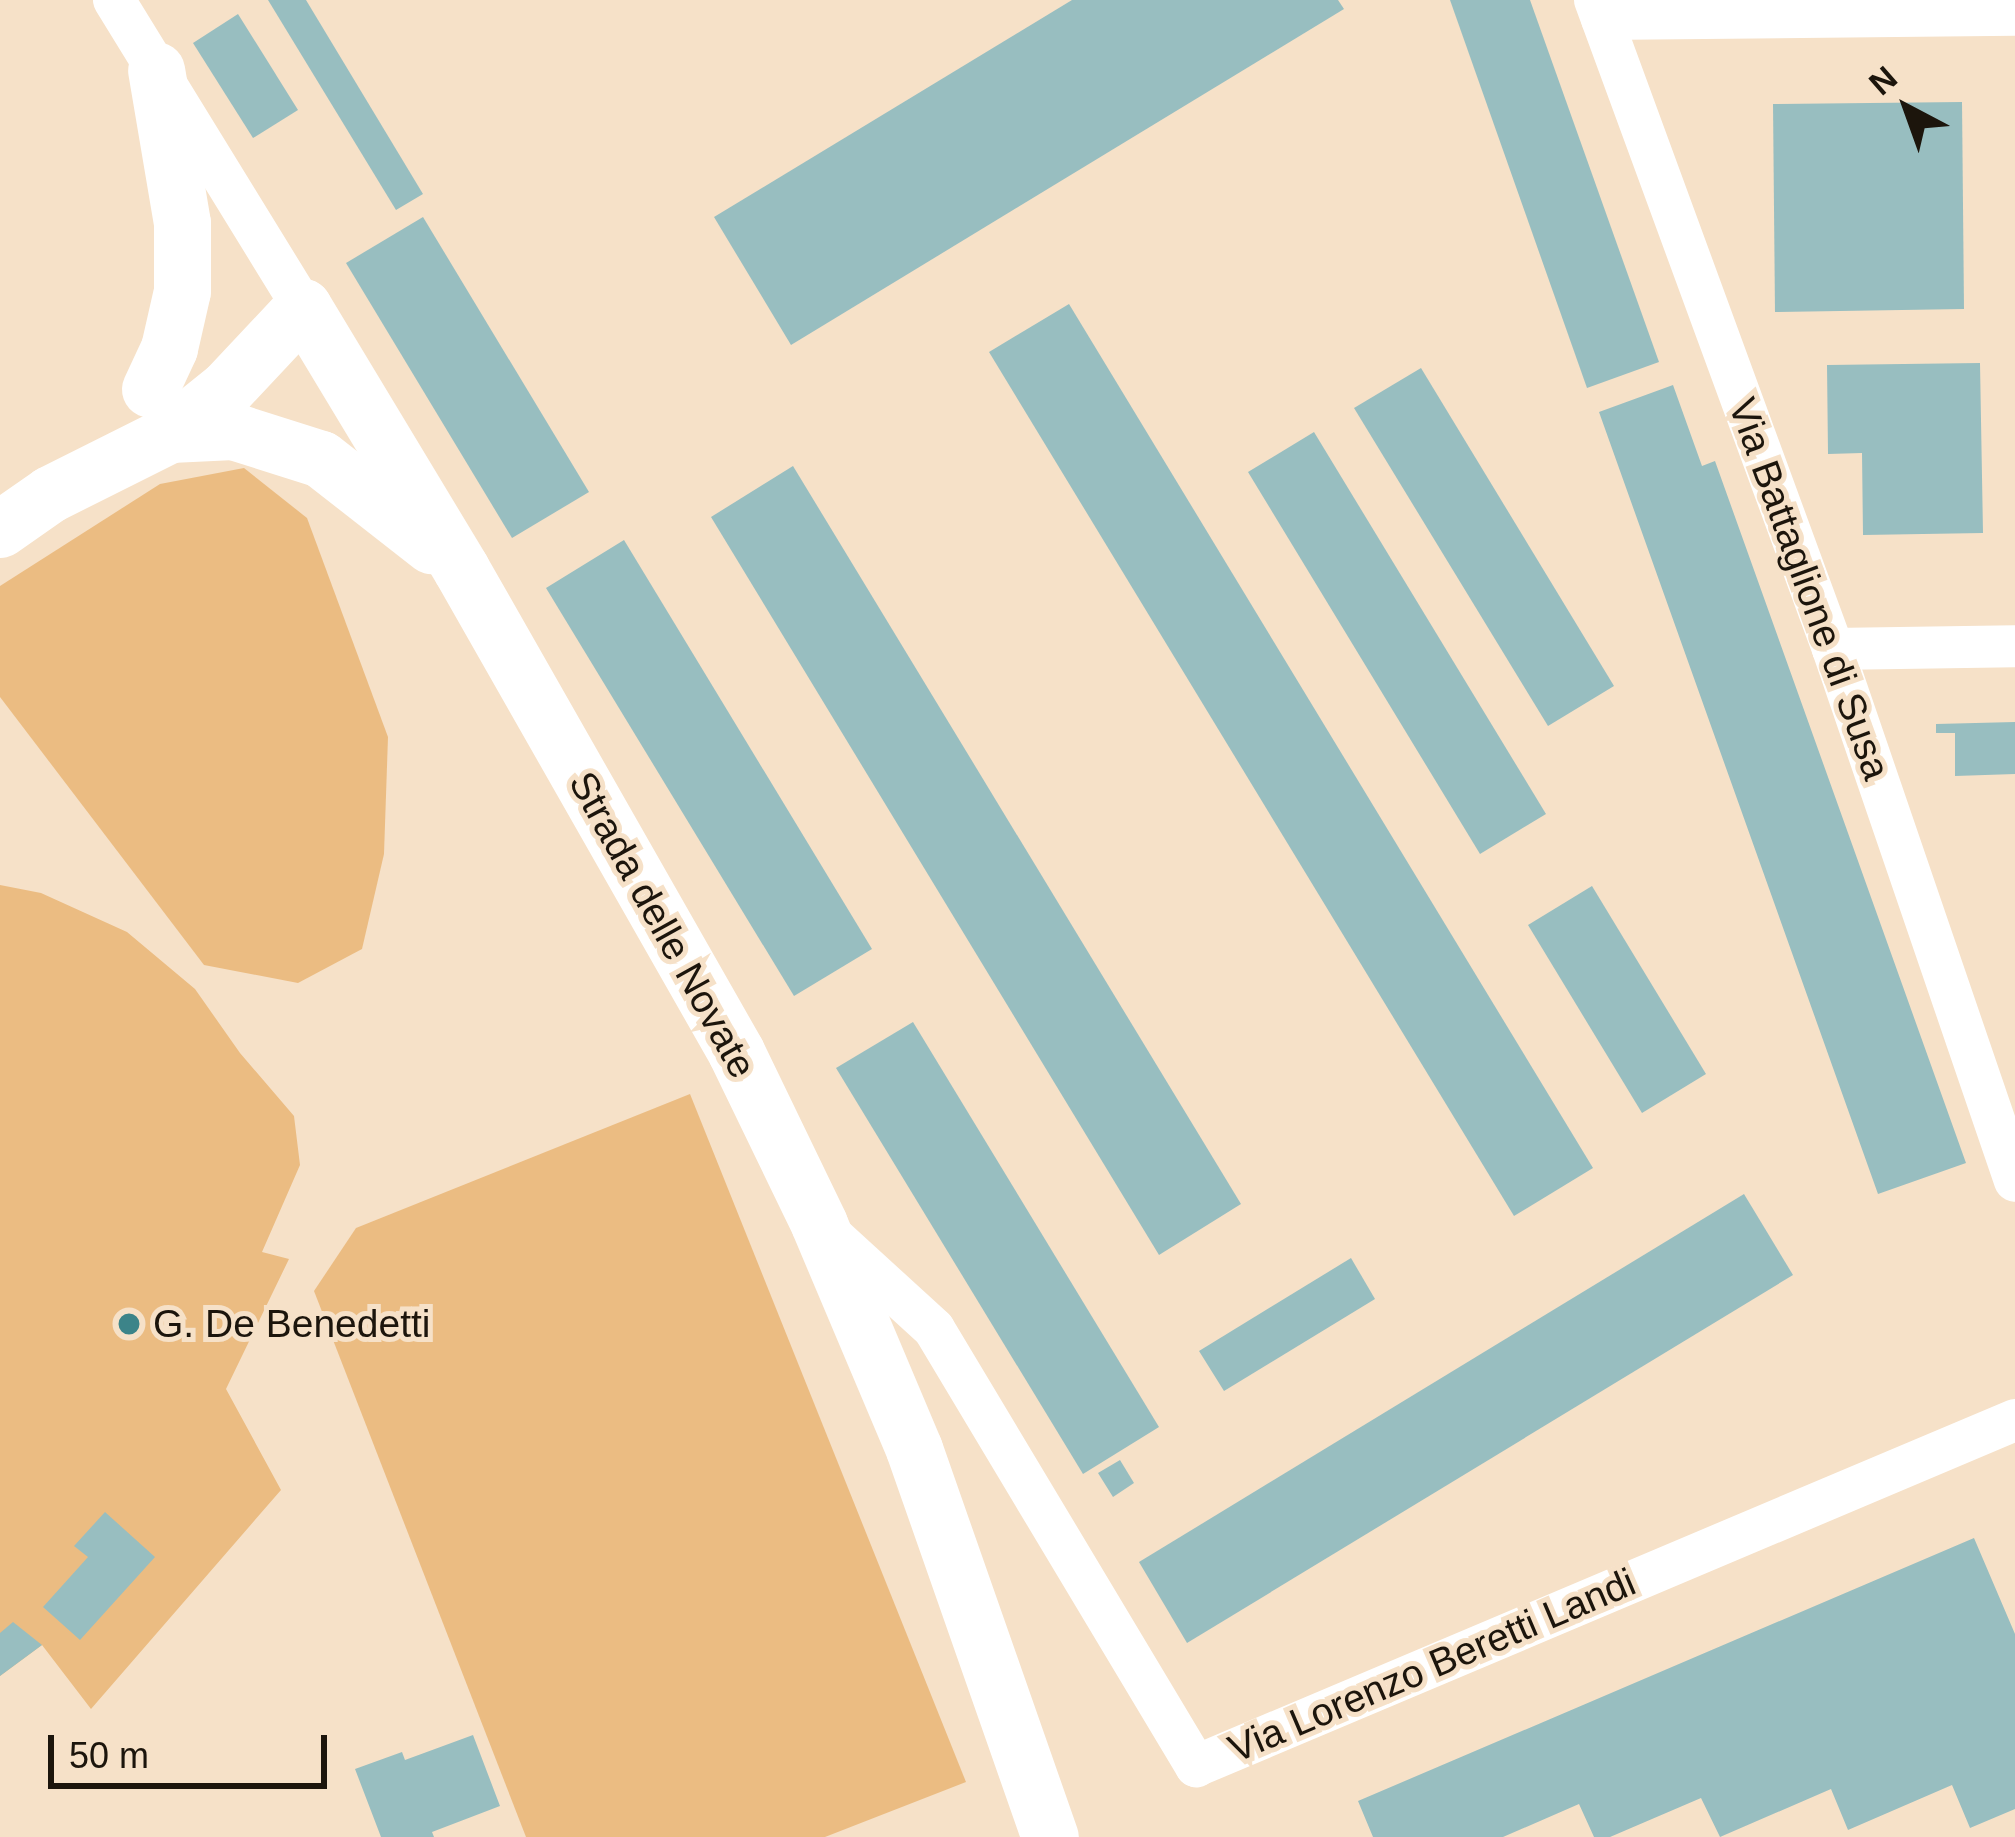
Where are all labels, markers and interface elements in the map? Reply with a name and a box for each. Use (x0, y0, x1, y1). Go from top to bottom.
north arrow (1847, 48, 1967, 168)
text: N (1862, 59, 1904, 102)
street label: Via Battaglione di Susa (1718, 392, 1900, 786)
street label: Strada delle Novate (558, 764, 766, 1086)
place label: G. De Benedetti (153, 1301, 430, 1347)
marker: G. De Benedetti (116, 1311, 142, 1337)
street label: Via Lorenzo Beretti Landi (1222, 1559, 1642, 1773)
scale bar (54, 1711, 333, 1785)
text: 50 m (69, 1735, 149, 1776)

